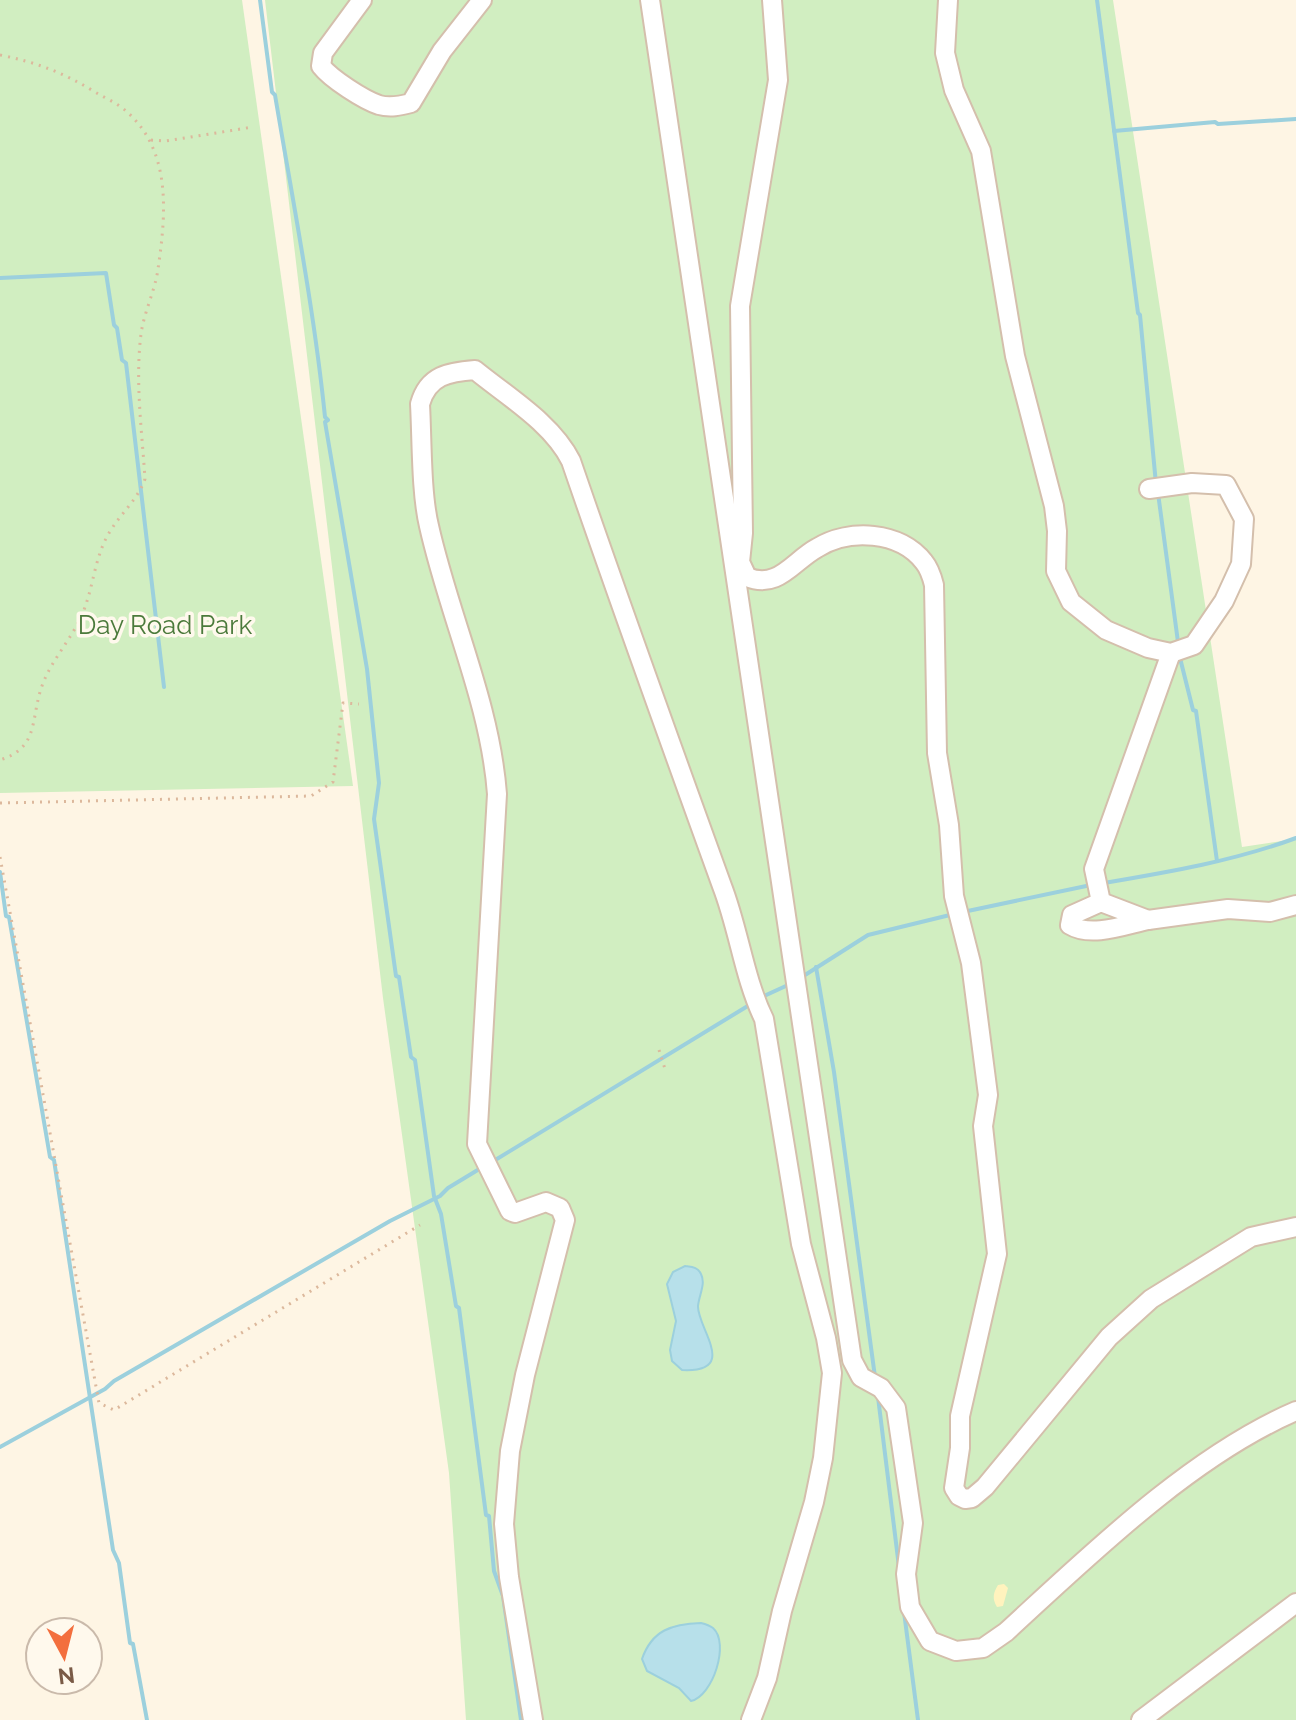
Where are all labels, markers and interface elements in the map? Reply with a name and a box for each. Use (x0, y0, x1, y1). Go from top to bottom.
park label: Day Road Park (78, 610, 252, 640)
north arrow (24, 1616, 104, 1696)
text: N (57, 1662, 76, 1690)

